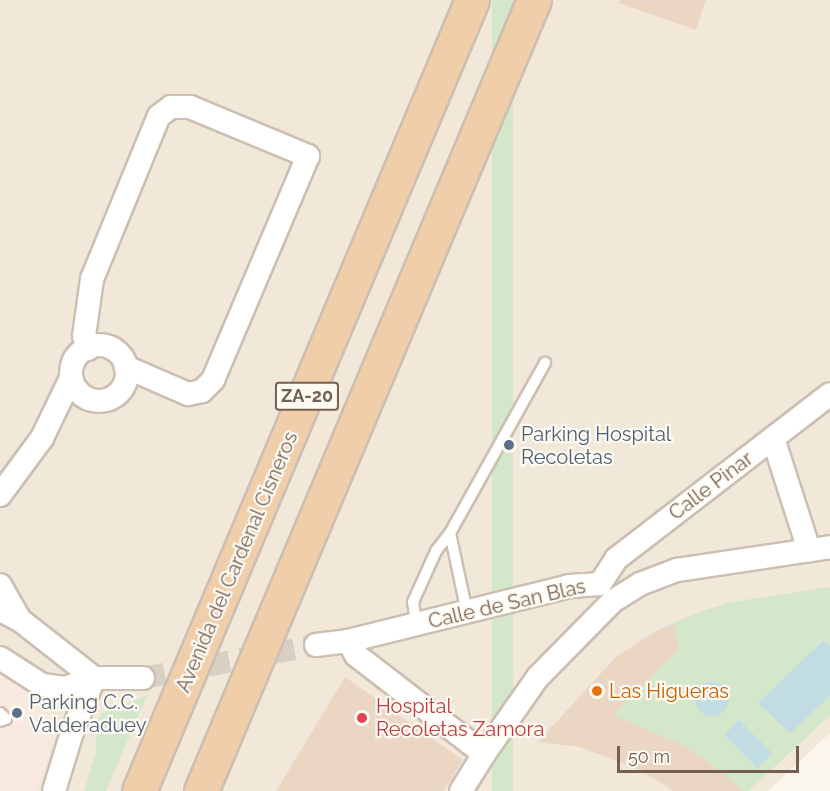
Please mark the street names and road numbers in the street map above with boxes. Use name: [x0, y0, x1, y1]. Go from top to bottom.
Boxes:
road number: ZA-20: [274, 381, 340, 411]
street label: Avenida del Cardenal Cisneros: [171, 427, 303, 697]
street label: Calle Pinar: [664, 447, 758, 525]
street label: Calle de San Blas: [426, 574, 588, 634]

